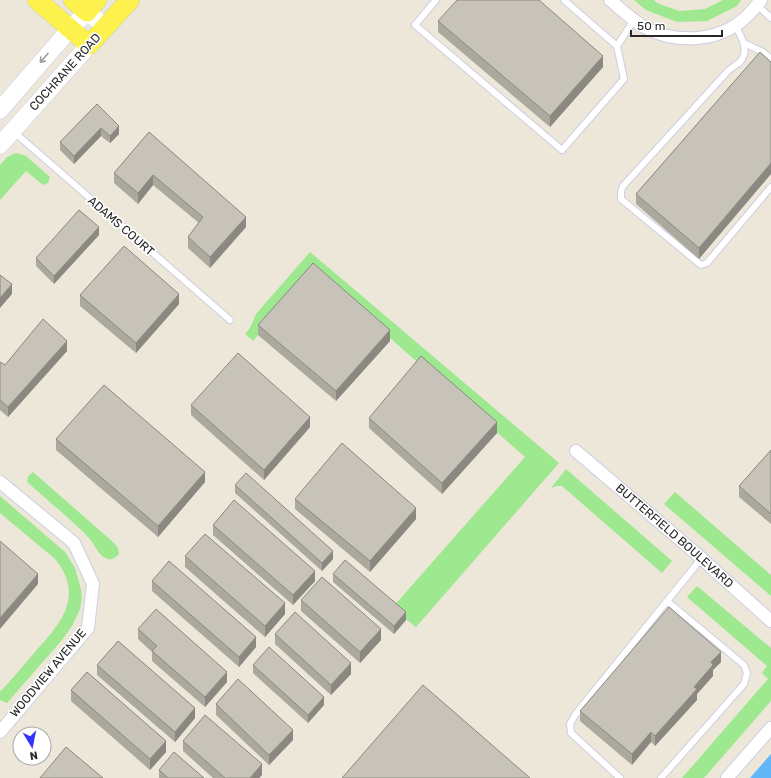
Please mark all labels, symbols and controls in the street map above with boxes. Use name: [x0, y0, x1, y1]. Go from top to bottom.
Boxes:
scale bar: [631, 12, 722, 38]
text: 50 m: [637, 19, 665, 33]
street label: COCHRANE ROAD: [27, 30, 103, 114]
one-way arrow: [40, 53, 49, 64]
street label: ADAMS COURT: [85, 193, 157, 259]
street label: BUTTERFIELD BOULEVARD: [613, 481, 736, 591]
street label: WOODVIEW AVENUE: [7, 626, 89, 720]
north arrow: [12, 726, 52, 766]
text: N: [29, 748, 39, 762]

